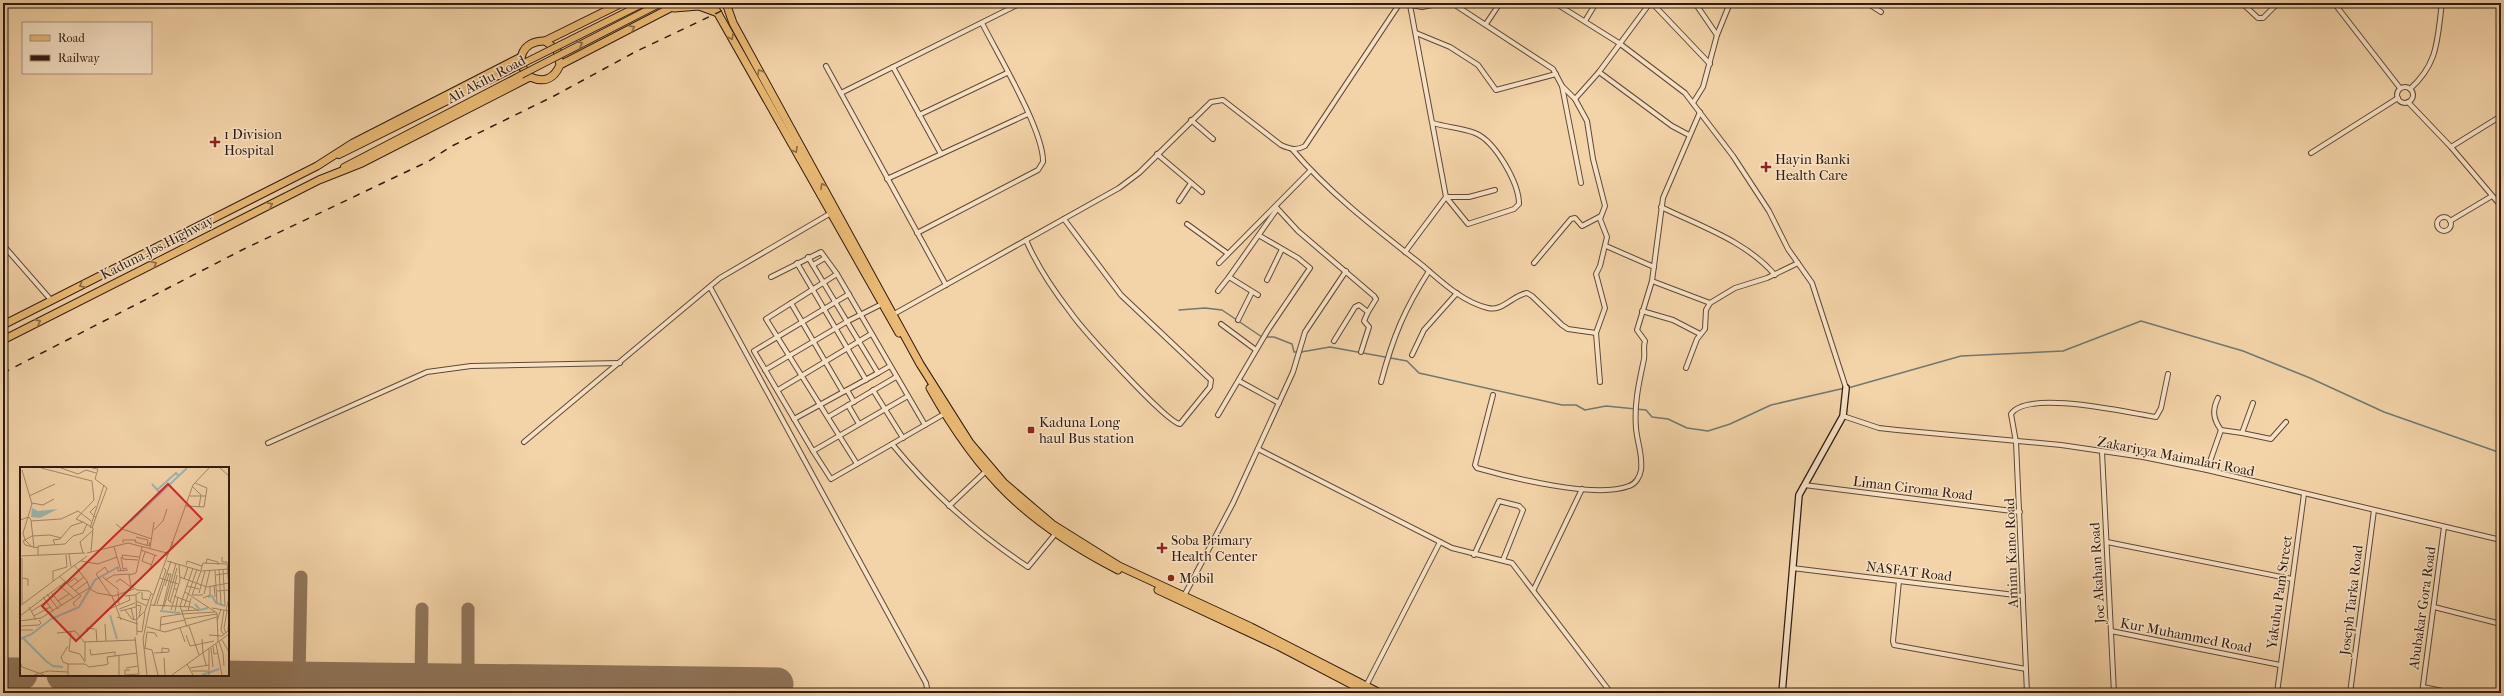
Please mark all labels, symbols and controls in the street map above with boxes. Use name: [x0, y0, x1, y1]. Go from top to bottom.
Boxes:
legend: [22, 22, 152, 74]
one-way arrow: [628, 25, 635, 33]
text: Road: [58, 31, 85, 45]
one-way arrow: [727, 33, 734, 40]
one-way arrow: [576, 41, 584, 49]
text: Railway: [58, 51, 100, 65]
street label: Ali Akilu Road: [443, 51, 529, 108]
one-way arrow: [758, 69, 765, 77]
place label: 1 Division Hospital: [224, 126, 282, 159]
marker: 1 Division Hospital: [209, 136, 221, 148]
one-way arrow: [791, 146, 798, 153]
place label: Hayin Banki Health Care: [1775, 151, 1850, 184]
marker: Hayin Banki Health Care: [1760, 161, 1772, 173]
one-way arrow: [821, 183, 828, 190]
one-way arrow: [266, 202, 273, 210]
street label: Kaduna-Jos Highway: [98, 211, 217, 283]
one-way arrow: [150, 261, 157, 268]
one-way arrow: [78, 280, 86, 288]
one-way arrow: [34, 319, 41, 327]
place label: Kaduna Long haul Bus station: [1039, 414, 1134, 447]
marker: Kaduna Long haul Bus station: [1026, 425, 1036, 435]
street label: Zakariyya Maimalari Road: [2096, 433, 2256, 480]
inset map: [20, 467, 229, 676]
street label: Liman Ciroma Road: [1852, 473, 1974, 504]
street label: Aminu Kano Road: [2001, 497, 2022, 609]
street label: Joe Akahan Road: [2086, 522, 2109, 625]
place label: Soba Primary Health Center: [1171, 532, 1257, 565]
street label: Yakubu Pam Street: [2263, 534, 2296, 651]
marker: Soba Primary Health Center: [1156, 542, 1168, 554]
street label: Joseph Tarka Road: [2336, 544, 2367, 657]
street label: Abubakar Gora Road: [2405, 545, 2440, 672]
street label: NASFAT Road: [1865, 558, 1953, 585]
place label: Mobil: [1179, 570, 1214, 587]
marker: Mobil: [1166, 573, 1176, 583]
street label: Kur Muhammed Road: [2119, 614, 2253, 657]

